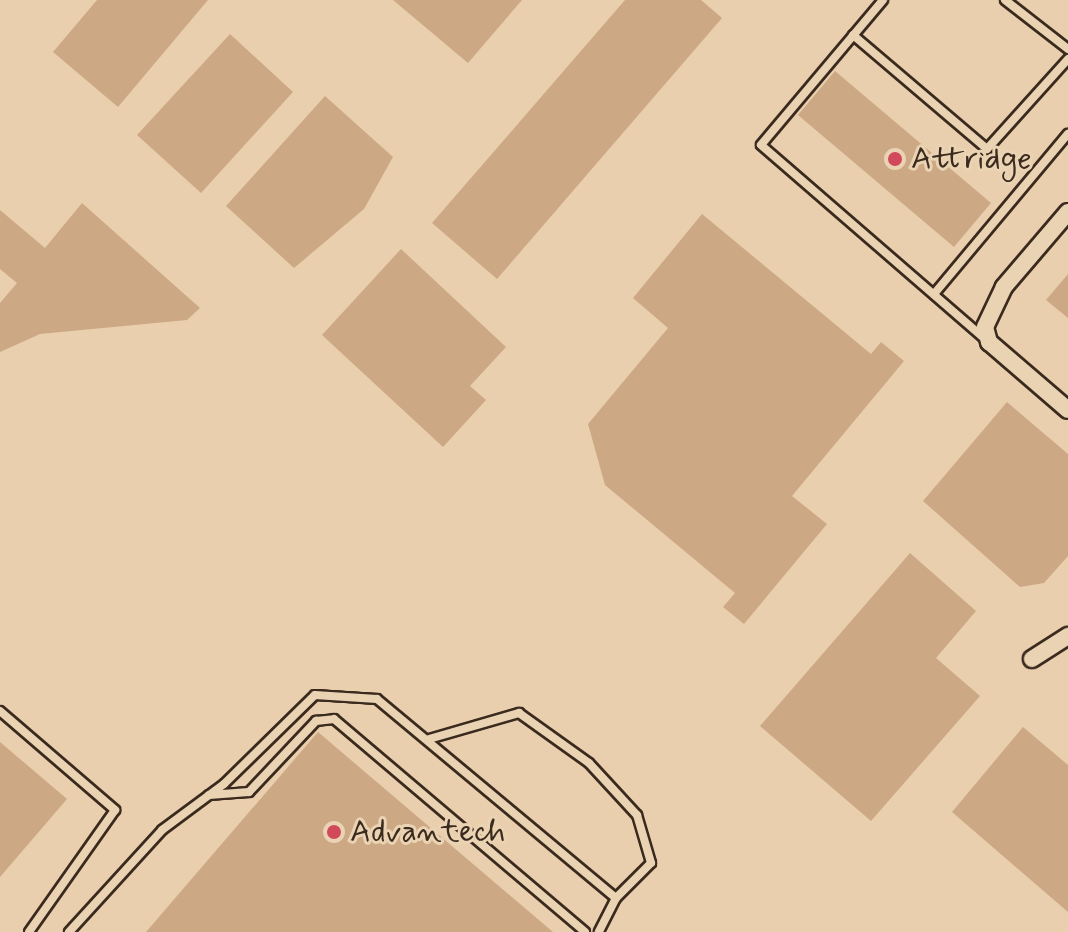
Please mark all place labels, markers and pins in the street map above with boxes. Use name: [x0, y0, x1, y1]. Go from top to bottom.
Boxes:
place label: Attridge: [911, 140, 1032, 178]
marker: Attridge: [886, 150, 904, 168]
place label: Advantech: [350, 813, 505, 851]
marker: Advantech: [325, 823, 343, 841]

